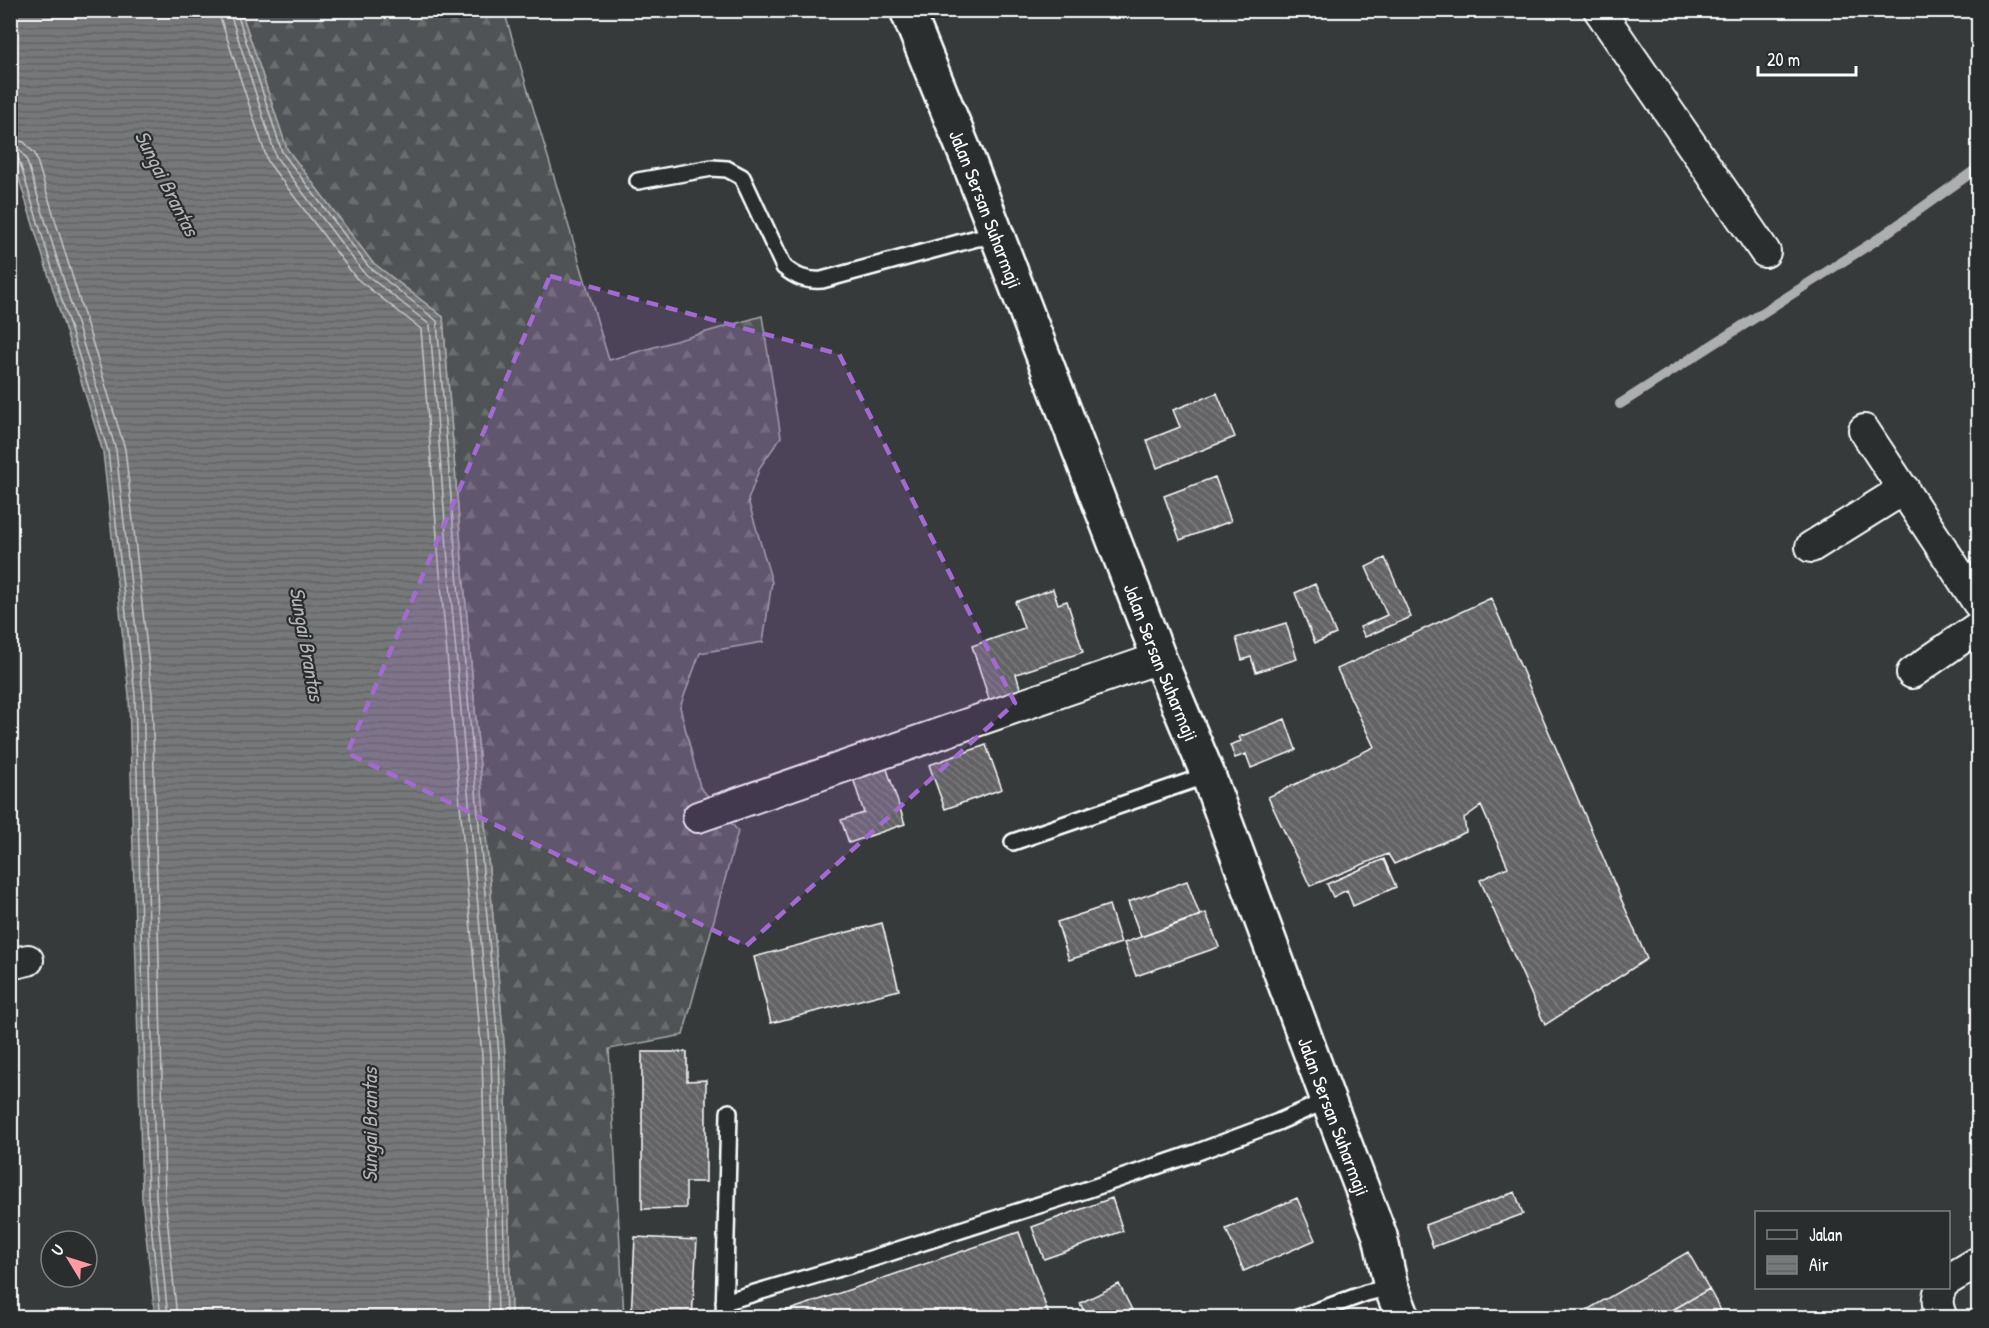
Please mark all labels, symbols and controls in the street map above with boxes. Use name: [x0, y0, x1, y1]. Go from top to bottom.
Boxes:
scale bar: [1758, 39, 1856, 77]
text: 20 m: [1767, 47, 1800, 72]
water label: Sungai Brantas: [128, 125, 207, 242]
street label: Jalan Sersan Suharmaji: [943, 125, 1029, 292]
street label: Jalan Sersan Suharmaji: [1118, 579, 1206, 745]
water label: Sungai Brantas: [283, 585, 332, 705]
street label: Jalan Sersan Suharmaji: [1292, 1033, 1377, 1200]
water label: Sungai Brantas: [355, 1066, 384, 1182]
legend: [1755, 1211, 1950, 1289]
text: Jalan: [1809, 1222, 1843, 1247]
north arrow: [39, 1229, 99, 1289]
text: U: [46, 1239, 69, 1260]
text: Air: [1809, 1252, 1829, 1277]

